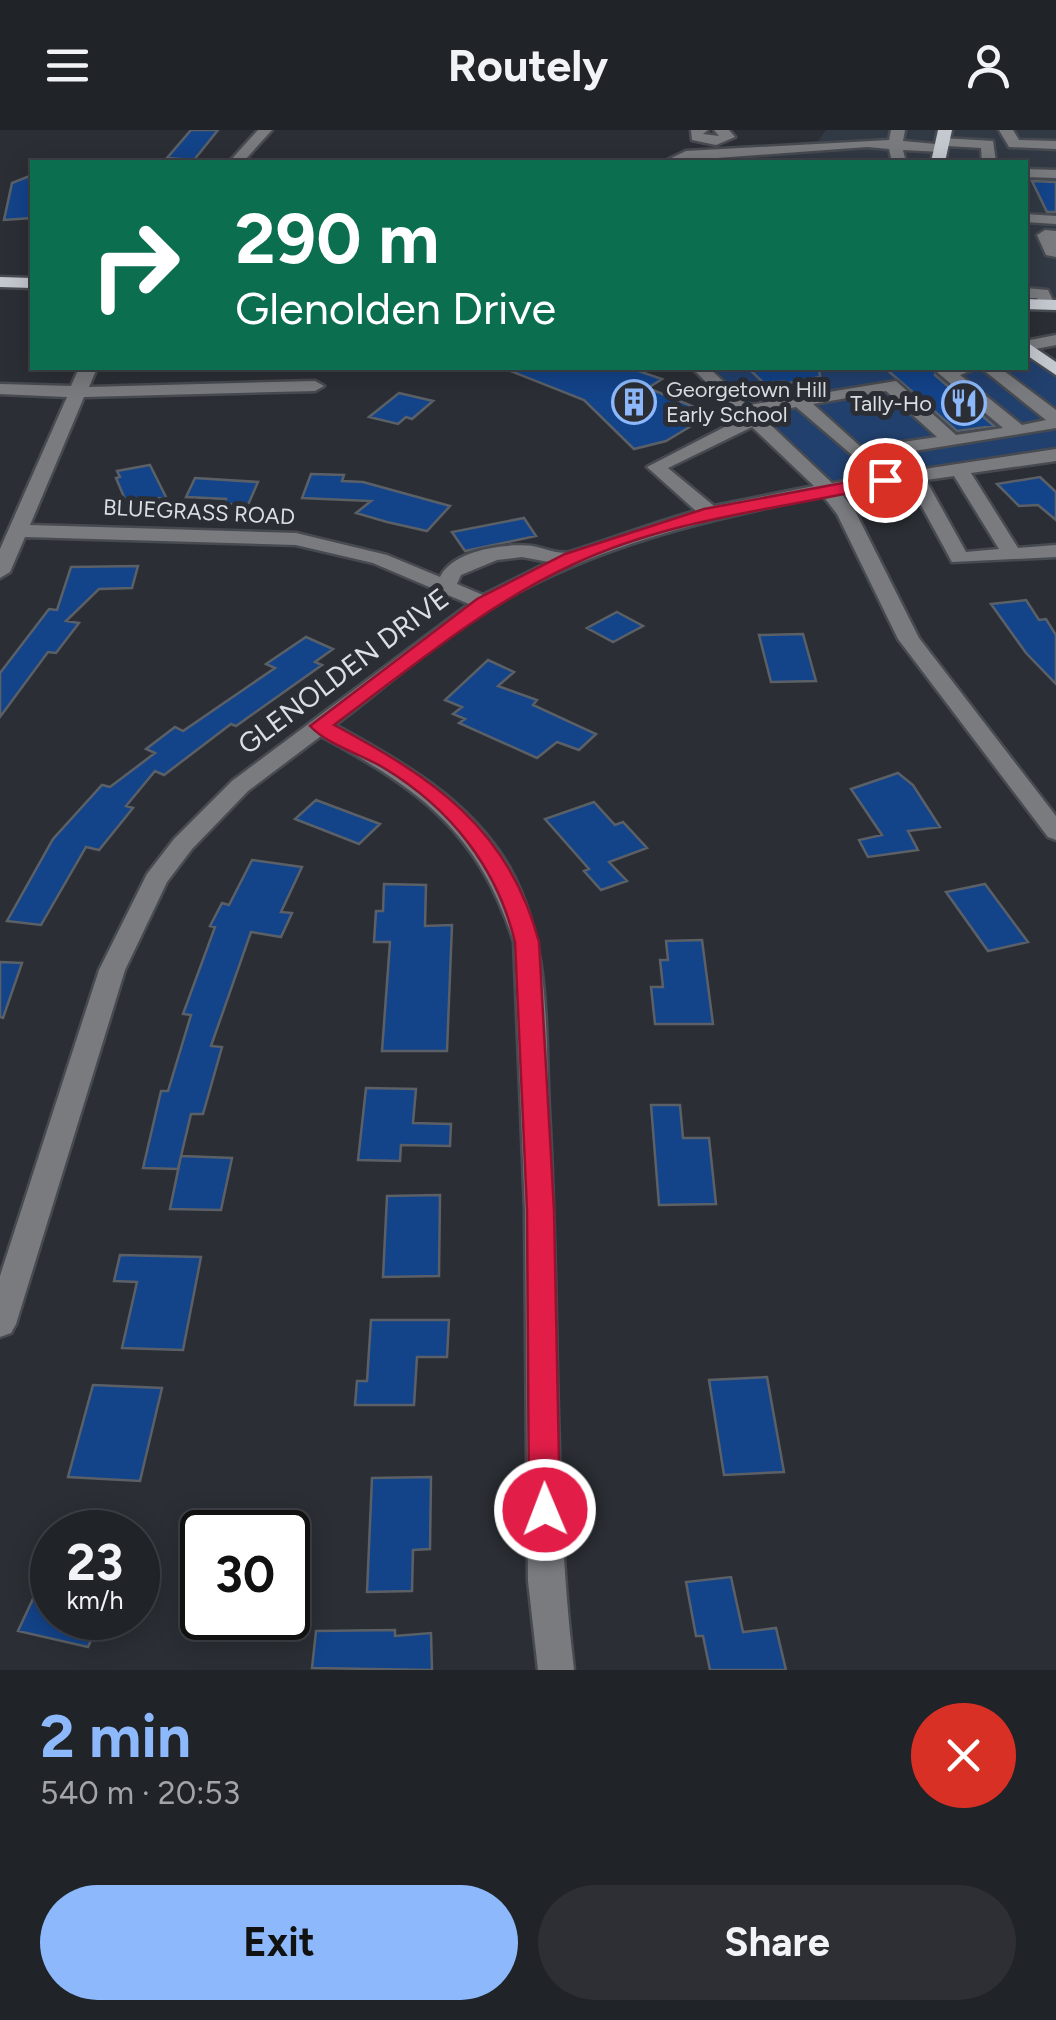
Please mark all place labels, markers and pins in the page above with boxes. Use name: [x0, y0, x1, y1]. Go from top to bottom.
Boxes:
place label: Georgetown Hill Early School: [666, 376, 827, 428]
building icon: Georgetown Hill Early School: [611, 379, 657, 425]
restaurant icon: Tally-Ho: [941, 380, 987, 426]
place label: Tally-Ho: [850, 390, 932, 417]
pin: [843, 438, 928, 523]

